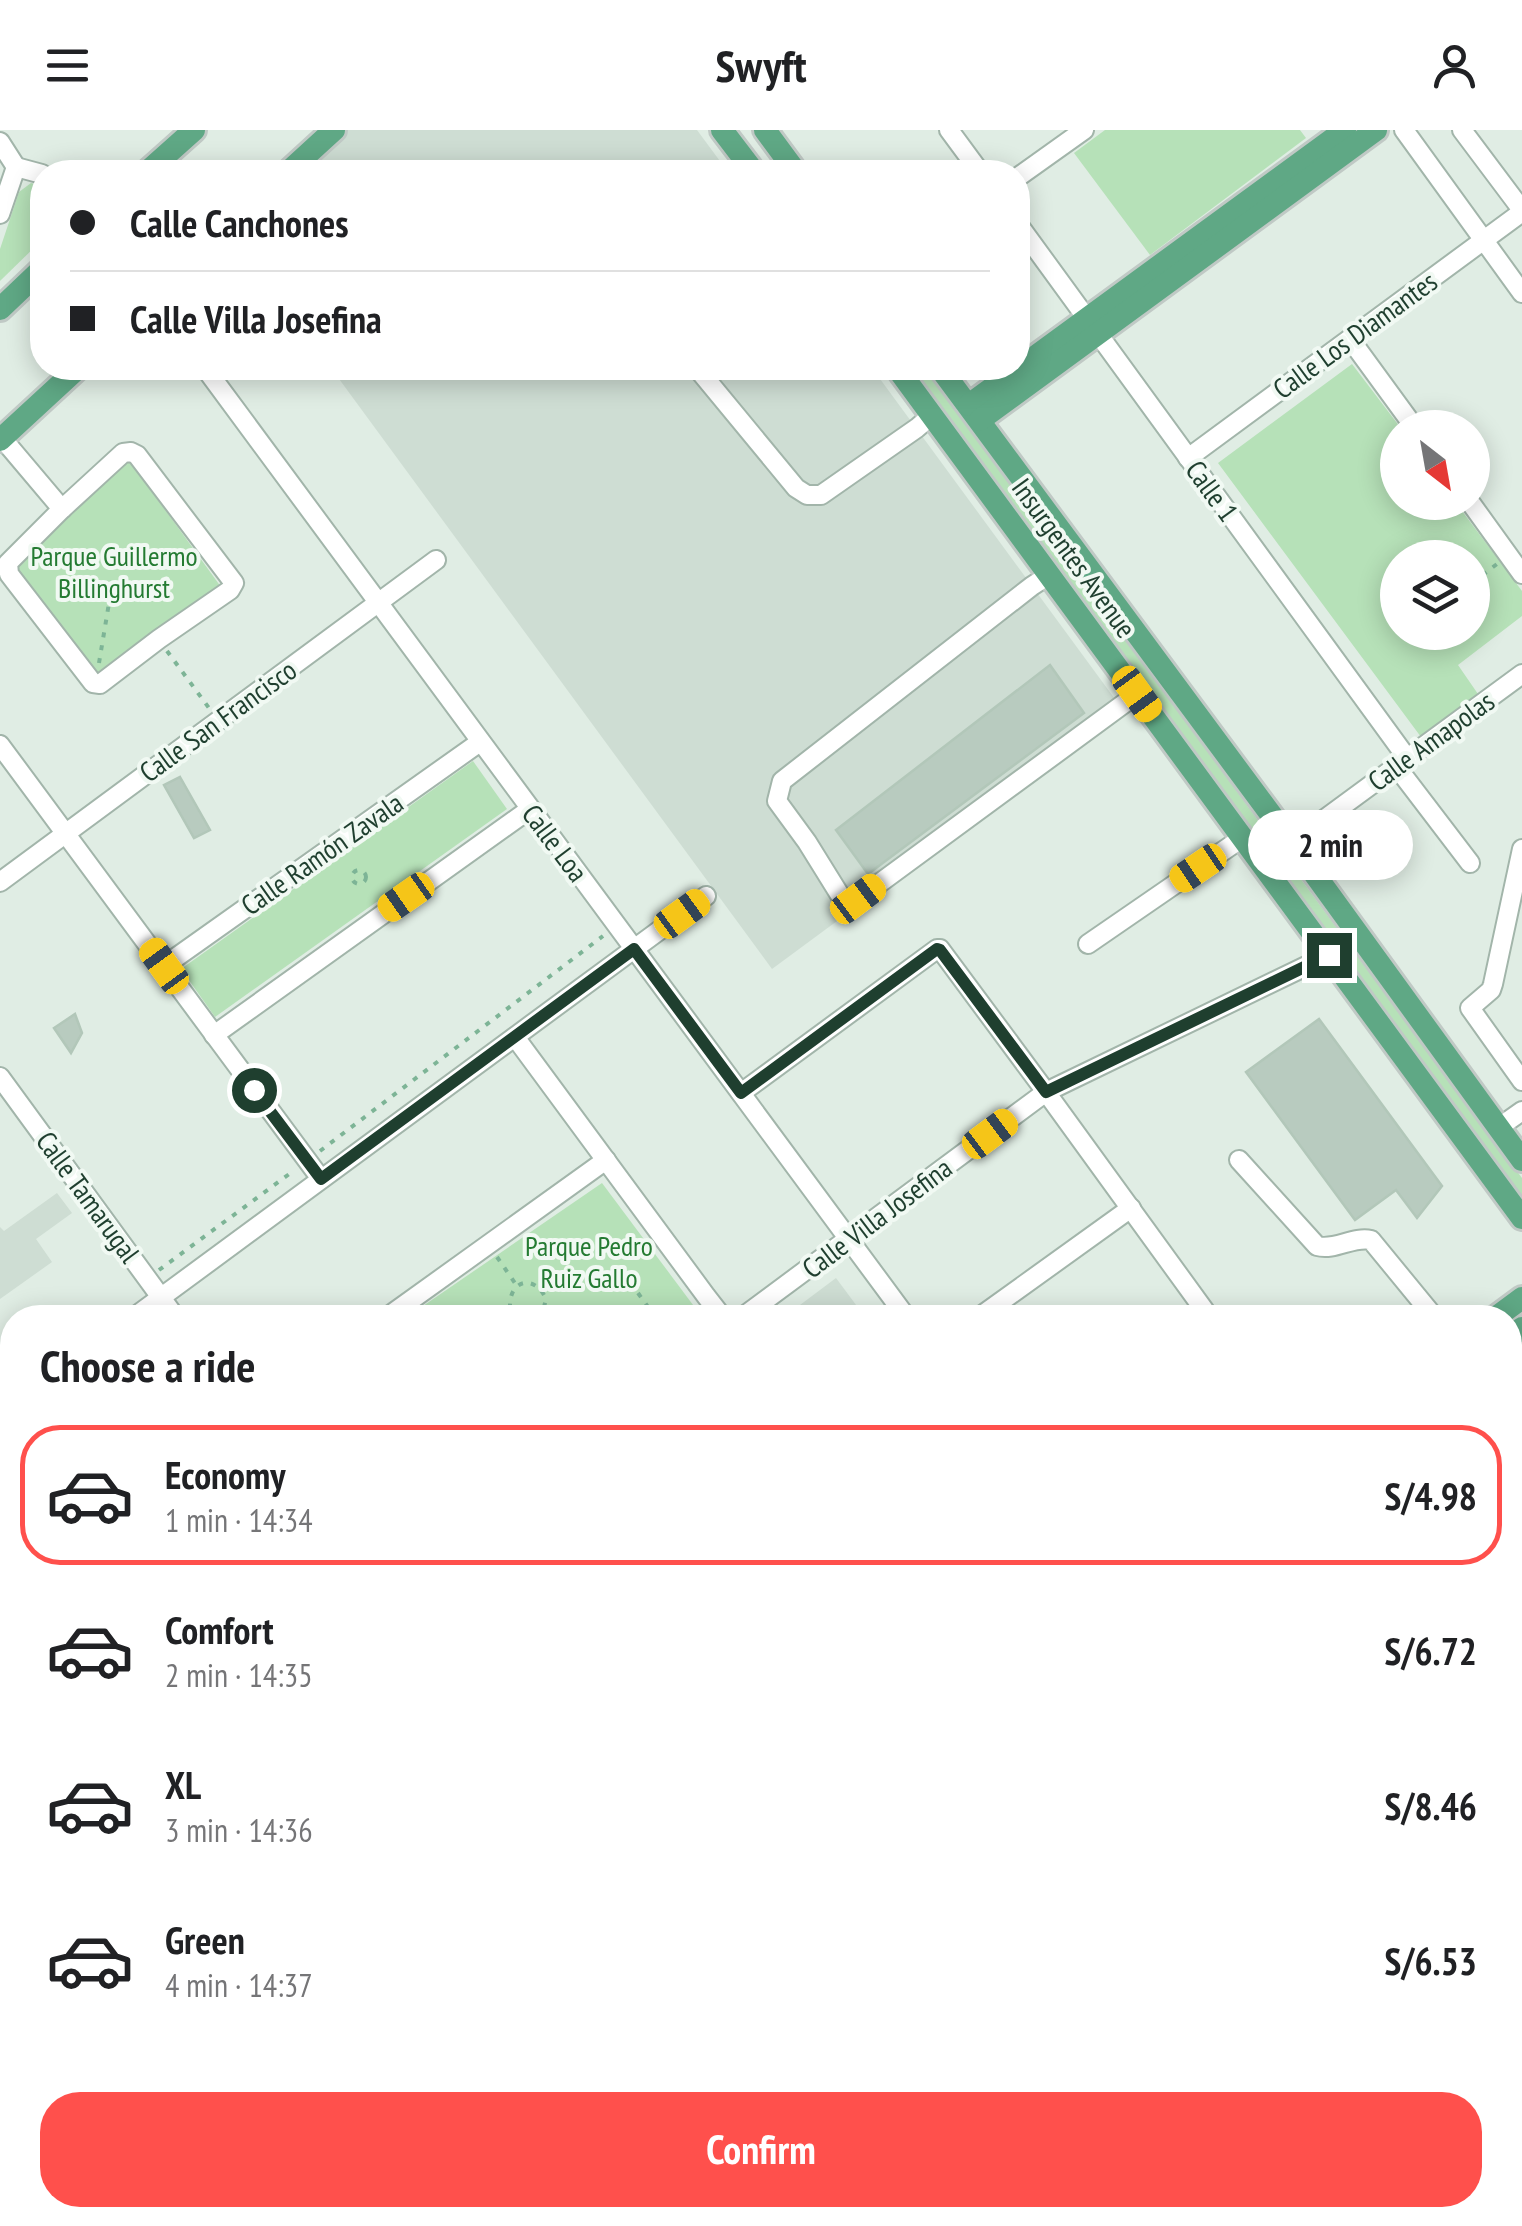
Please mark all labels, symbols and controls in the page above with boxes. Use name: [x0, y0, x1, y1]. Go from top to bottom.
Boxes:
text: Swyft: [716, 36, 807, 94]
icon: menu: [40, 38, 95, 93]
icon: person: [1427, 38, 1482, 93]
text: Calle Canchones: [130, 198, 349, 247]
street label: Calle Los Diamantes: [1265, 263, 1444, 407]
text: Calle Villa Josefina: [130, 294, 382, 343]
north arrow: [1380, 410, 1490, 520]
map controls: [1380, 410, 1490, 650]
street label: Calle 1: [1178, 453, 1247, 529]
street label: Insurgentes Avenue: [1004, 471, 1145, 645]
park label: Parque Guillermo Billinghurst: [30, 537, 198, 606]
button: layers: [1380, 540, 1490, 650]
street label: Calle San Francisco: [132, 651, 304, 790]
car: [1107, 661, 1167, 727]
street label: Calle Amapolas: [1360, 682, 1501, 799]
street label: Calle Ramón Zavala: [233, 784, 410, 923]
street label: Calle Loa: [514, 796, 597, 889]
callout: 2 min: [1246, 810, 1412, 880]
text: 2 min: [1298, 824, 1363, 866]
car: [1165, 839, 1231, 897]
car: [373, 868, 439, 926]
car: [825, 869, 891, 929]
car: [649, 884, 715, 944]
car: [134, 933, 194, 999]
route end: [1307, 933, 1352, 978]
route start: [232, 1068, 277, 1113]
car: [957, 1104, 1023, 1164]
street label: Calle Tamarugal: [28, 1124, 149, 1270]
street label: Calle Villa Josefina: [794, 1149, 959, 1286]
park label: Parque Pedro Ruiz Gallo: [525, 1227, 653, 1296]
text: Choose a ride: [40, 1336, 255, 1394]
icon: car: [45, 1450, 135, 1540]
text: Economy: [165, 1450, 285, 1499]
text: S/4.98: [1385, 1471, 1477, 1520]
text: 1 min · 14:34: [165, 1499, 313, 1541]
icon: car: [45, 1605, 135, 1695]
text: Comfort: [165, 1605, 274, 1654]
text: S/6.72: [1385, 1626, 1477, 1675]
text: 2 min · 14:35: [165, 1654, 313, 1696]
icon: car: [45, 1760, 135, 1850]
text: XL: [165, 1760, 201, 1809]
text: S/8.46: [1385, 1781, 1477, 1830]
text: 3 min · 14:36: [165, 1809, 313, 1851]
icon: car: [45, 1915, 135, 2005]
text: Green: [165, 1915, 245, 1964]
text: S/6.53: [1385, 1936, 1477, 1985]
text: 4 min · 14:37: [165, 1964, 313, 2006]
button: Confirm: [40, 2092, 1482, 2207]

